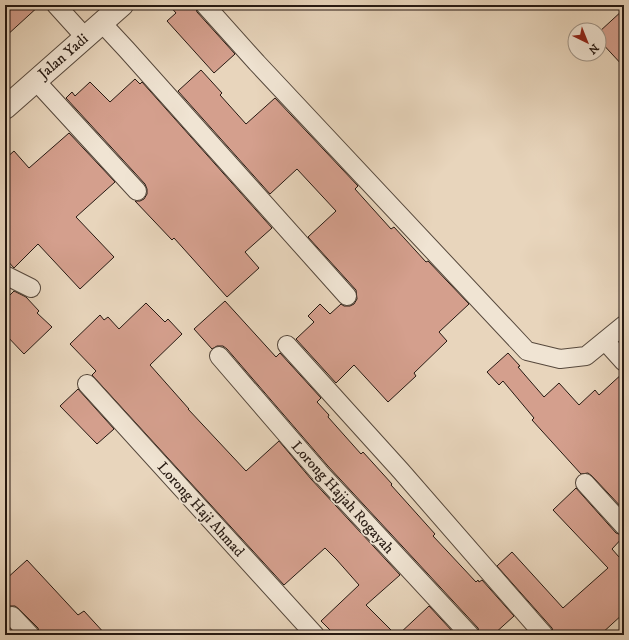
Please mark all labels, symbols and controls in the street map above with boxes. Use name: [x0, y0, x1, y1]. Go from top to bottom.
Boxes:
north arrow: [567, 22, 607, 62]
street label: Jalan Yadi: [33, 29, 92, 85]
text: N: [585, 40, 601, 57]
street label: Lorong Hajjah Rogayah: [287, 437, 398, 558]
street label: Lorong Haji Ahmad: [153, 458, 249, 561]

